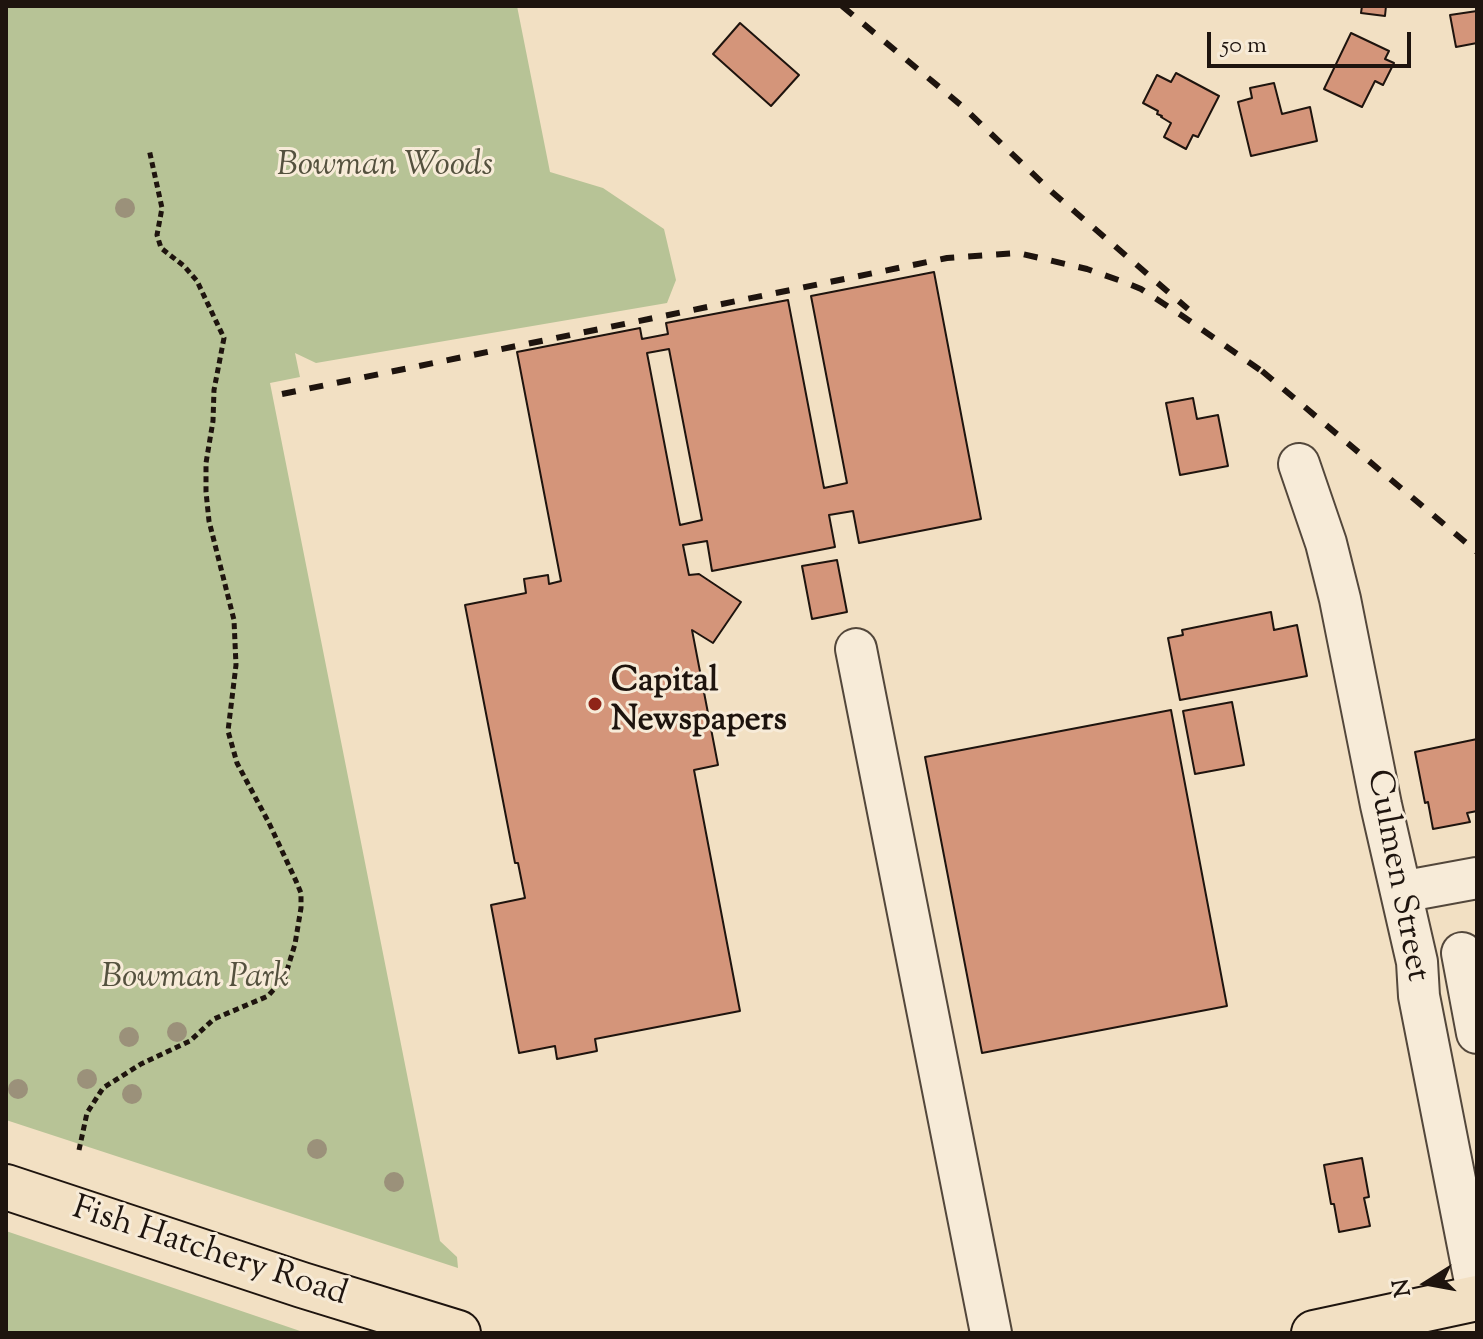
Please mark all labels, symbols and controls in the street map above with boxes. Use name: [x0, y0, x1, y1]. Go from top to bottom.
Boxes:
scale bar: [1211, 16, 1415, 66]
text: 50 m: [1221, 29, 1267, 63]
park label: Bowman Woods: [277, 148, 493, 188]
place label: Capital Newspapers: [611, 664, 787, 744]
marker: Capital Newspapers: [586, 695, 604, 713]
street label: Culmen Street: [1354, 767, 1436, 985]
park label: Bowman Park: [101, 960, 289, 1000]
street label: Fish Hatchery Road: [66, 1190, 352, 1318]
north arrow: [1387, 1243, 1467, 1323]
text: N: [1386, 1276, 1421, 1299]

